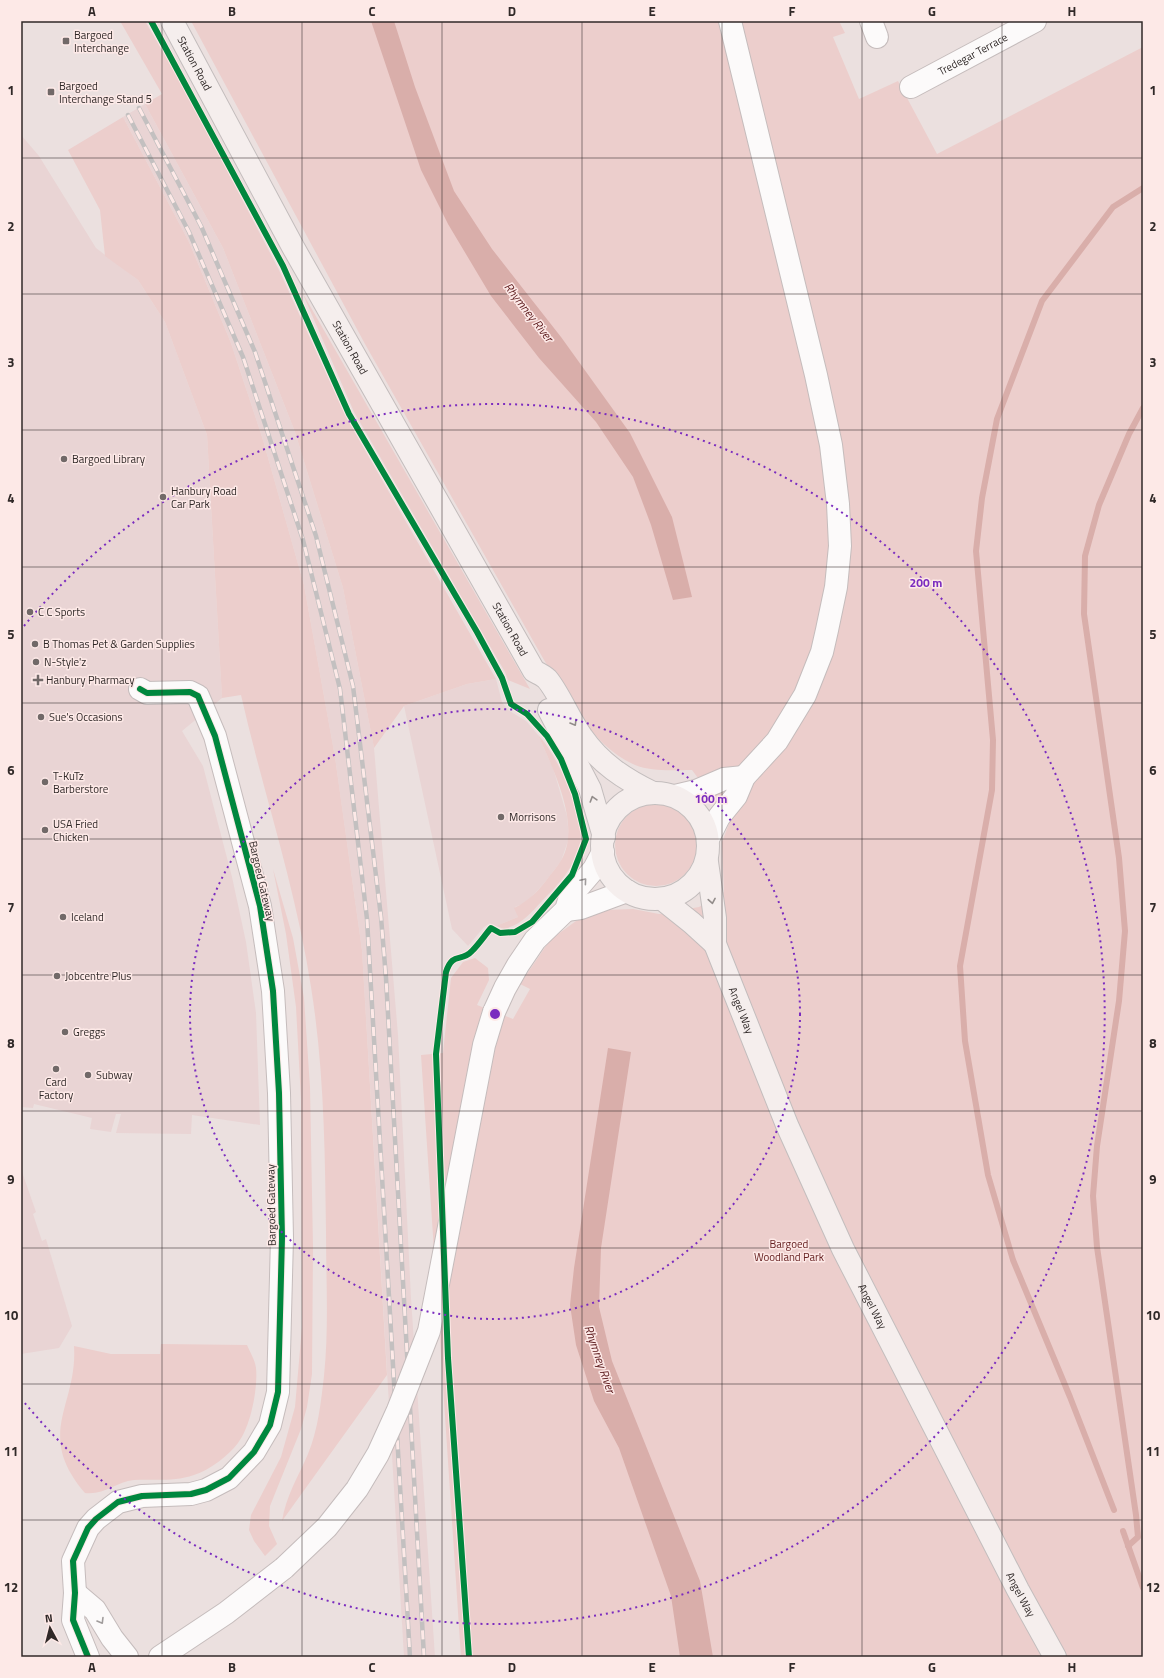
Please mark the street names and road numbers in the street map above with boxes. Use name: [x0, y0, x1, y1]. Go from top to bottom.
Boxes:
street label: Tredegar Terrace: [935, 29, 1011, 79]
street label: Station Road: [174, 33, 216, 93]
street label: Station Road: [328, 318, 372, 378]
street label: Station Road: [489, 599, 532, 659]
street label: Bargoed Gateway: [245, 839, 279, 923]
street label: Angel Way: [725, 985, 758, 1037]
street label: Bargoed Gateway: [262, 1163, 280, 1246]
street label: Angel Way: [854, 1281, 891, 1333]
street label: Angel Way: [1002, 1569, 1040, 1621]

